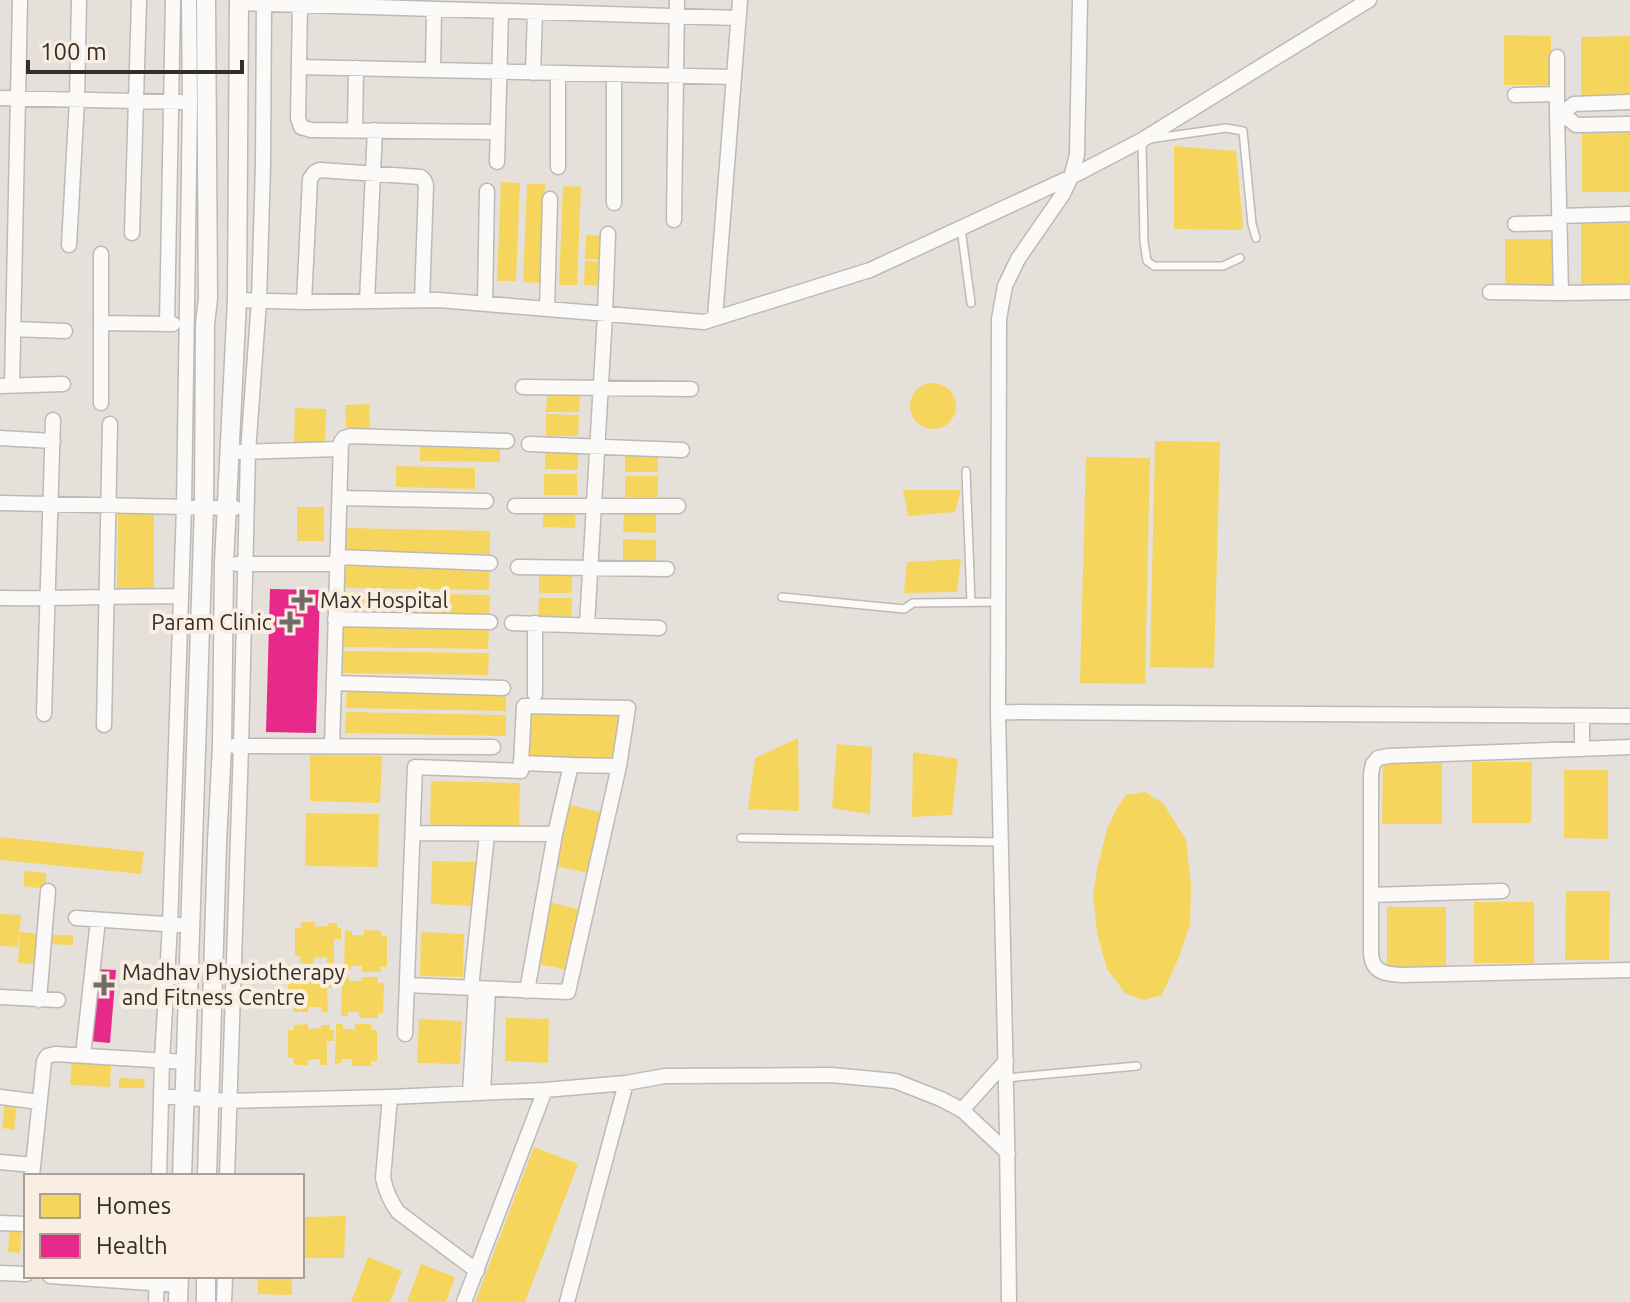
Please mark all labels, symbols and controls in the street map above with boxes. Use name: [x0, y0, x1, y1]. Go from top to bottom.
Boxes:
scale bar: [28, 24, 242, 74]
text: 100 m: [40, 38, 107, 65]
place label: Max Hospital: [320, 587, 448, 612]
marker: Max Hospital: [291, 589, 313, 611]
place label: Param Clinic: [151, 609, 272, 634]
marker: Param Clinic: [279, 611, 301, 633]
place label: Madhav Physiotherapy and Fitness Centre: [122, 959, 346, 1009]
marker: Madhav Physiotherapy and Fitness Centre: [93, 974, 115, 996]
legend: [24, 1174, 304, 1278]
text: Homes: [96, 1192, 171, 1219]
text: Health: [96, 1232, 168, 1259]

